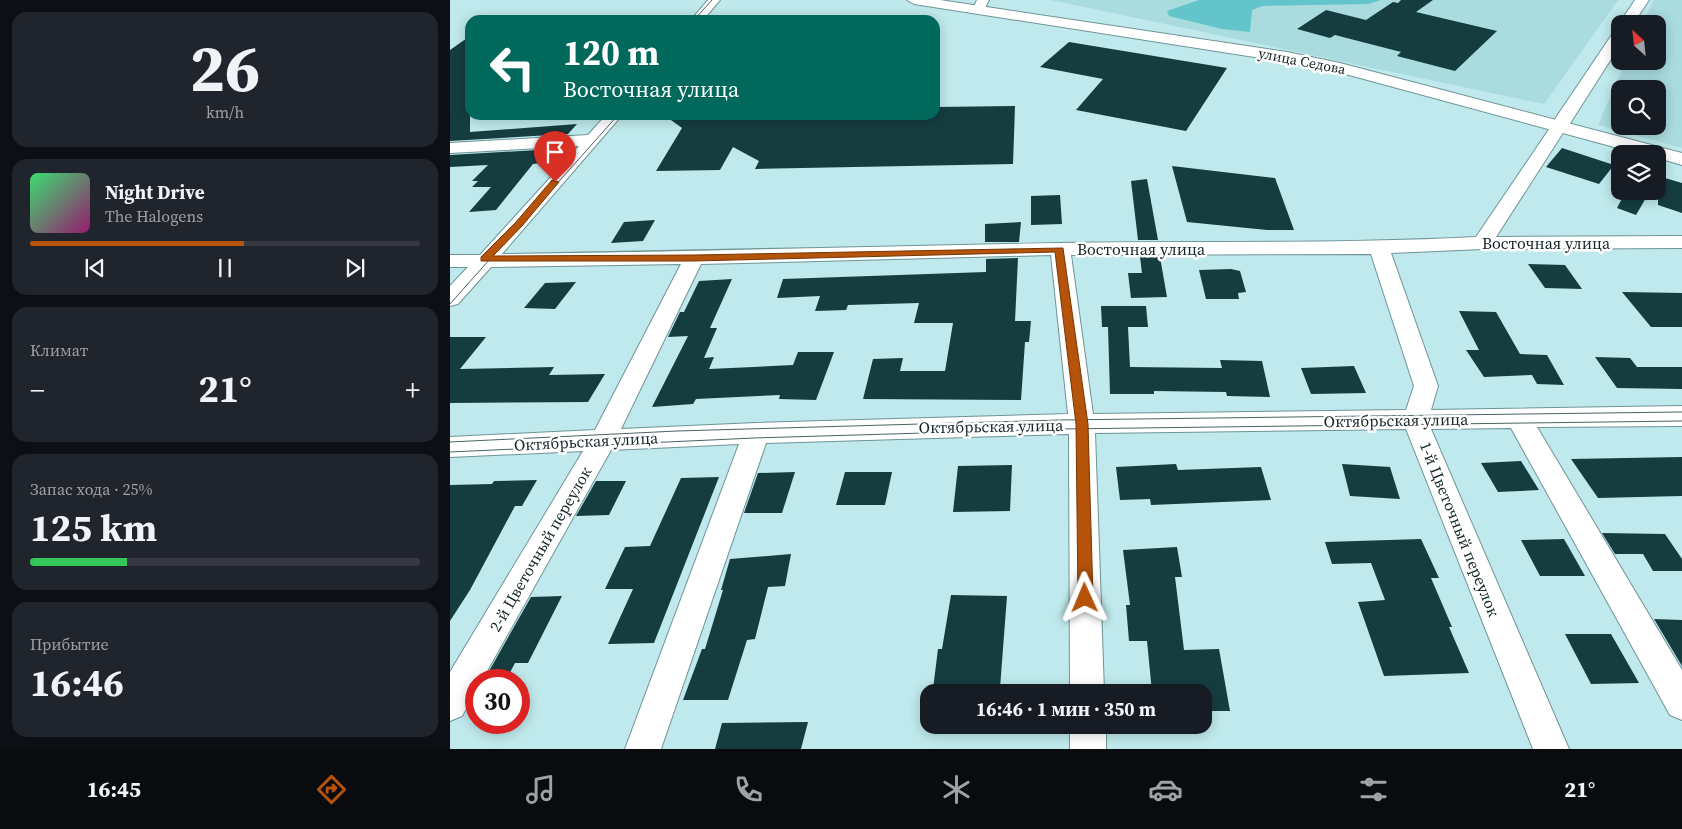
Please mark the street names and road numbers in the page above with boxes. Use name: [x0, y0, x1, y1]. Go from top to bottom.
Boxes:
street label: улица Седова: [1257, 43, 1348, 79]
street label: Восточная улица: [1482, 232, 1611, 254]
street label: Восточная улица: [1077, 238, 1206, 260]
street label: Октябрьская улица: [1324, 408, 1469, 432]
street label: Октябрьская улица: [919, 414, 1064, 438]
street label: Октябрьская улица: [513, 426, 660, 456]
street label: 1-й Цветочный переулок: [1415, 438, 1505, 620]
street label: 2-й Цветочный переулок: [484, 462, 596, 636]

